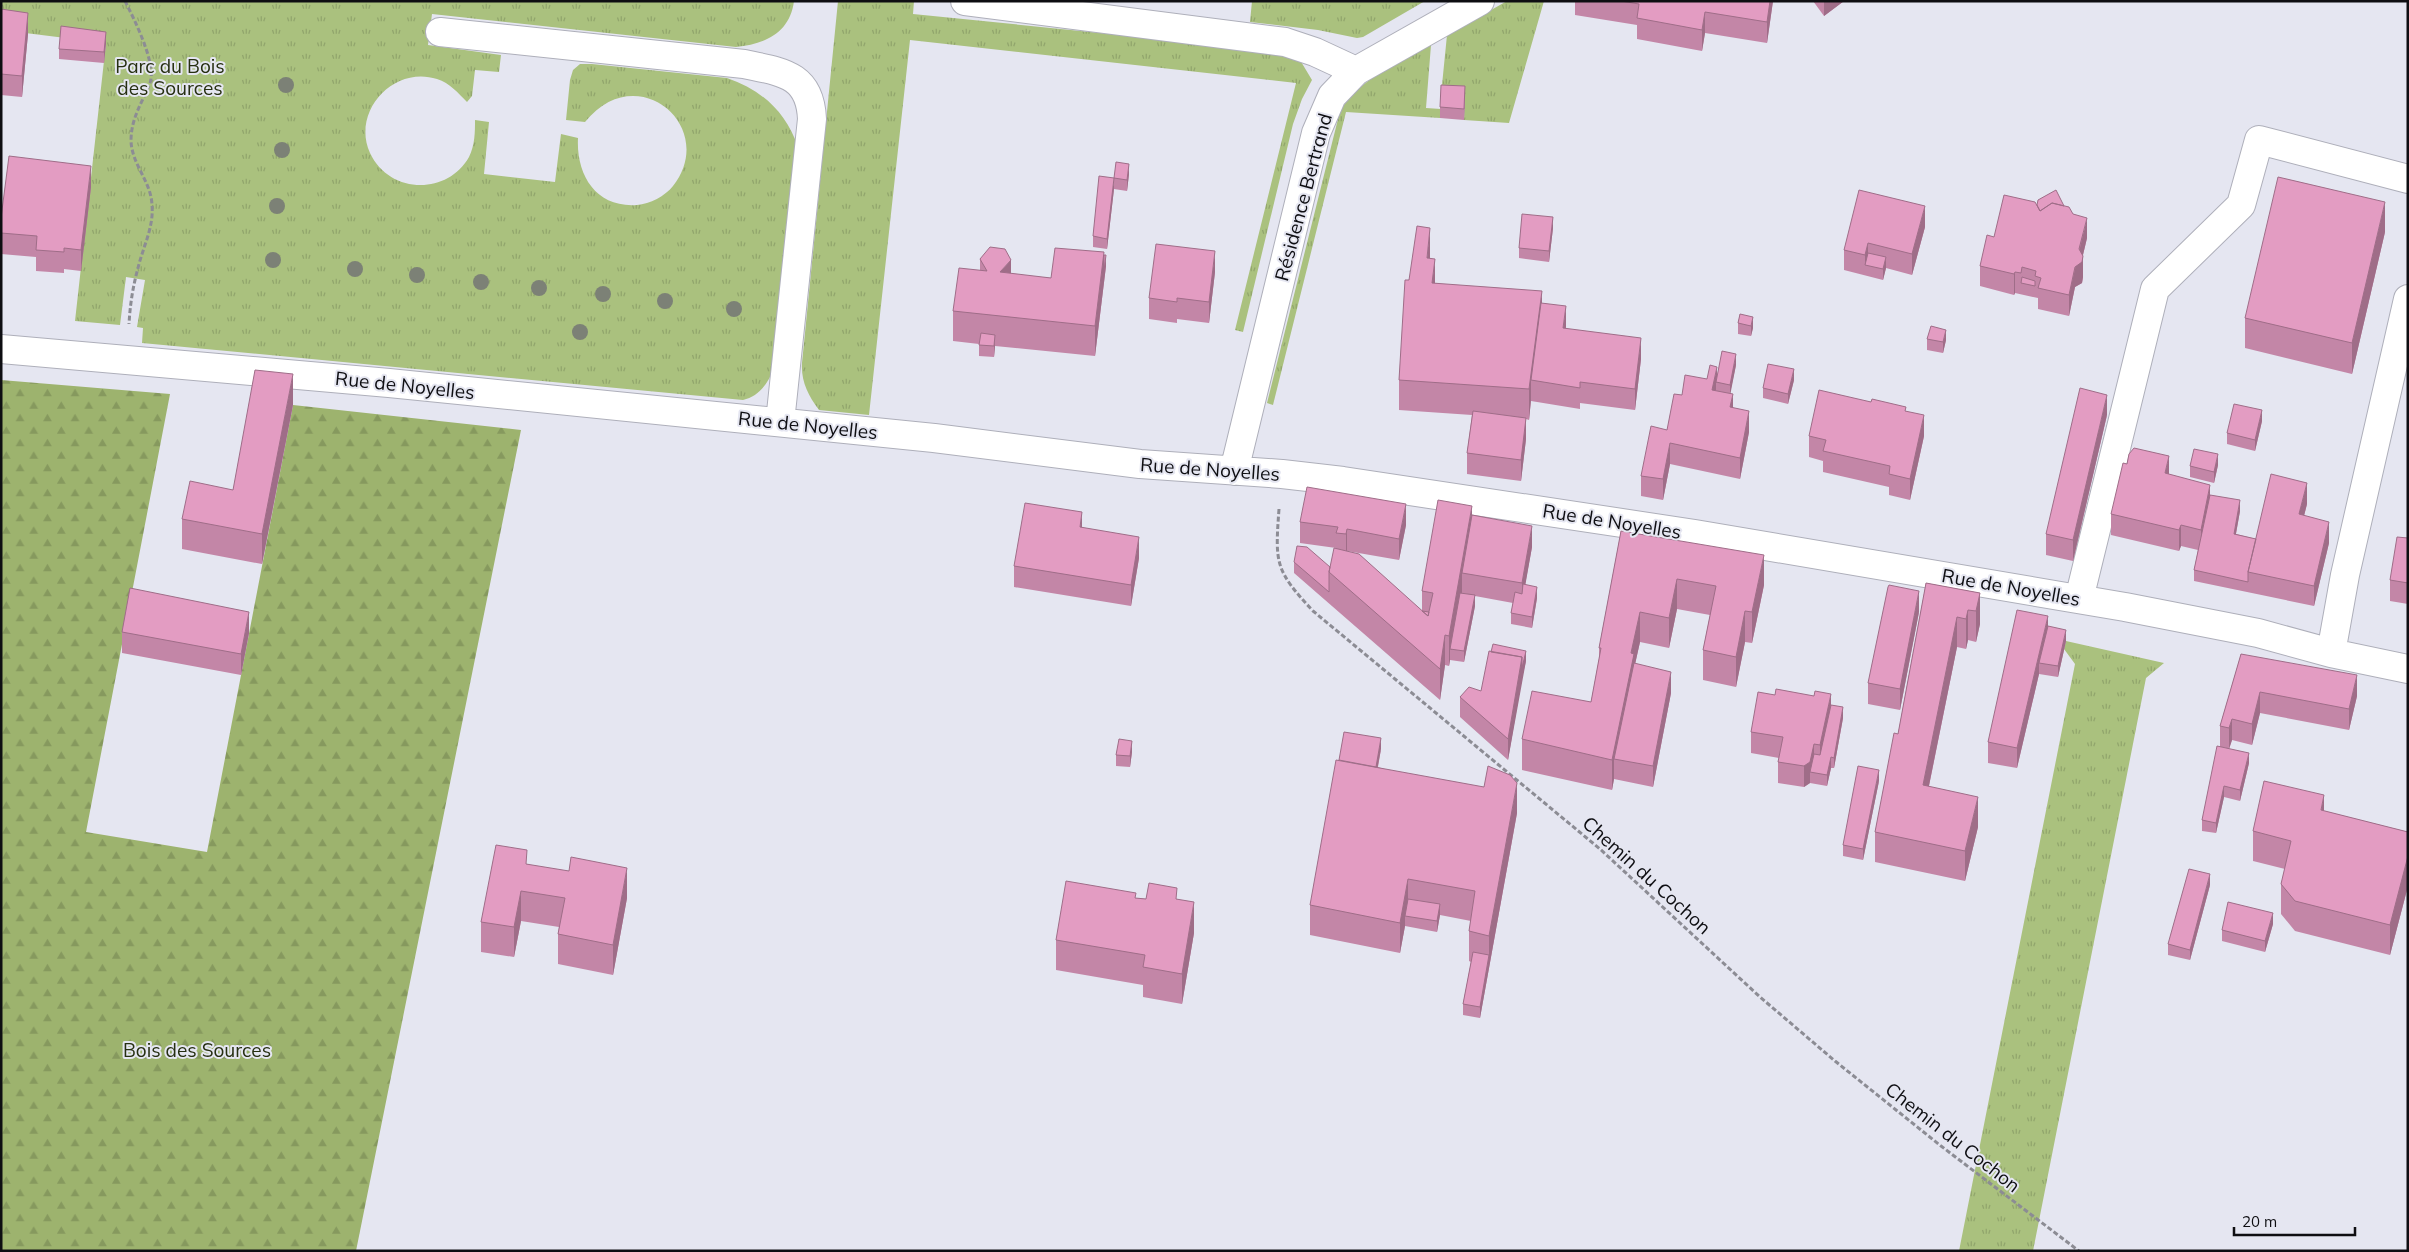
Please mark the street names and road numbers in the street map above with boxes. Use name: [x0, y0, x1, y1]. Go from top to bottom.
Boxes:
street label: Résidence Bertrand: [1269, 111, 1337, 283]
street label: Rue de Noyelles: [334, 366, 476, 404]
street label: Rue de Noyelles: [737, 406, 879, 444]
street label: Rue de Noyelles: [1139, 452, 1281, 486]
street label: Rue de Noyelles: [1541, 498, 1683, 544]
street label: Rue de Noyelles: [1940, 563, 2082, 611]
street label: Chemin du Cochon: [1578, 811, 1716, 939]
street label: Chemin du Cochon: [1881, 1077, 2025, 1197]

